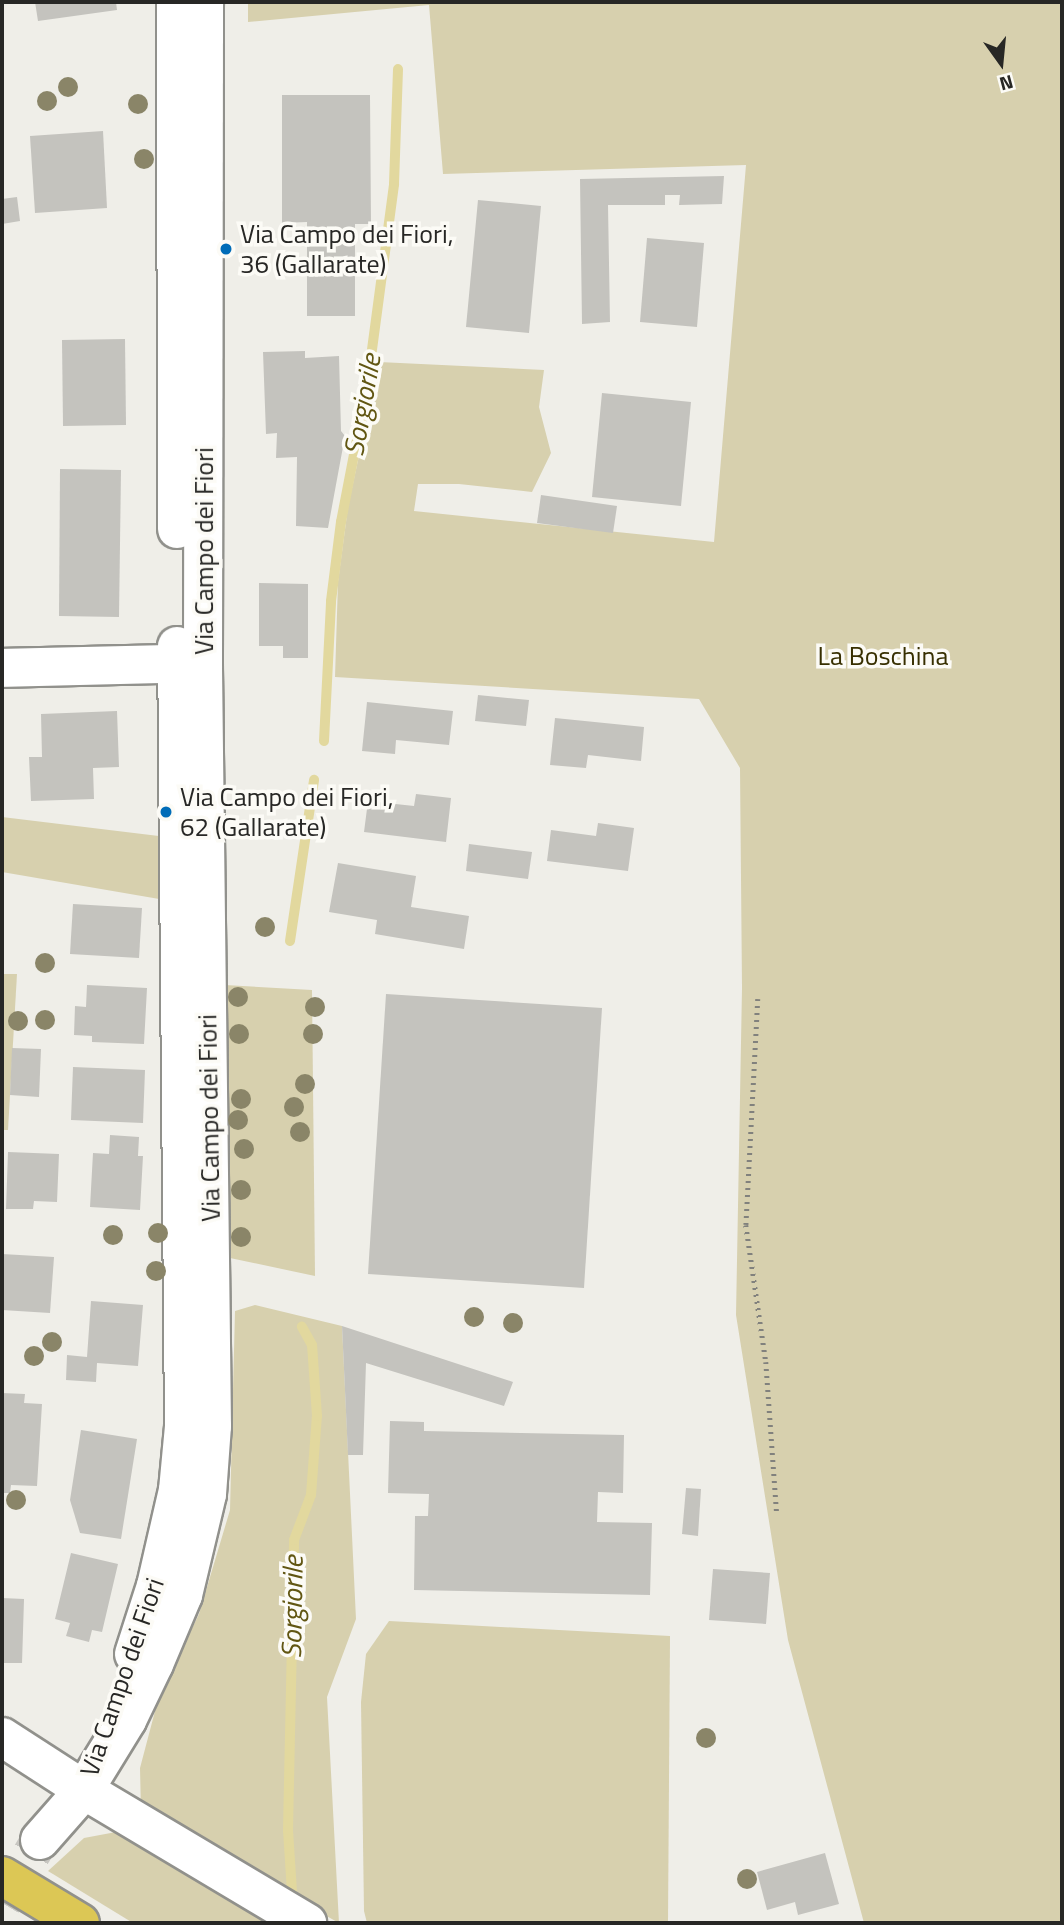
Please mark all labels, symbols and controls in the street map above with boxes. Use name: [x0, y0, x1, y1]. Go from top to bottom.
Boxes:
north arrow: [966, 28, 1036, 98]
text: N: [996, 68, 1017, 99]
place label: Via Campo dei Fiori, 36 (Gallarate): [240, 218, 454, 280]
marker: Via Campo dei Fiori, 36 (Gallarate): [218, 241, 234, 257]
water label: Sorgiorile: [337, 351, 387, 459]
street label: Via Campo dei Fiori: [188, 447, 220, 655]
park label: La Boschina: [817, 640, 949, 672]
place label: Via Campo dei Fiori, 62 (Gallarate): [180, 781, 394, 842]
marker: Via Campo dei Fiori, 62 (Gallarate): [158, 804, 174, 820]
street label: Via Campo dei Fiori: [192, 1014, 226, 1222]
water label: Sorgiorile: [274, 1555, 310, 1659]
street label: Via Campo dei Fiori: [73, 1574, 171, 1780]

